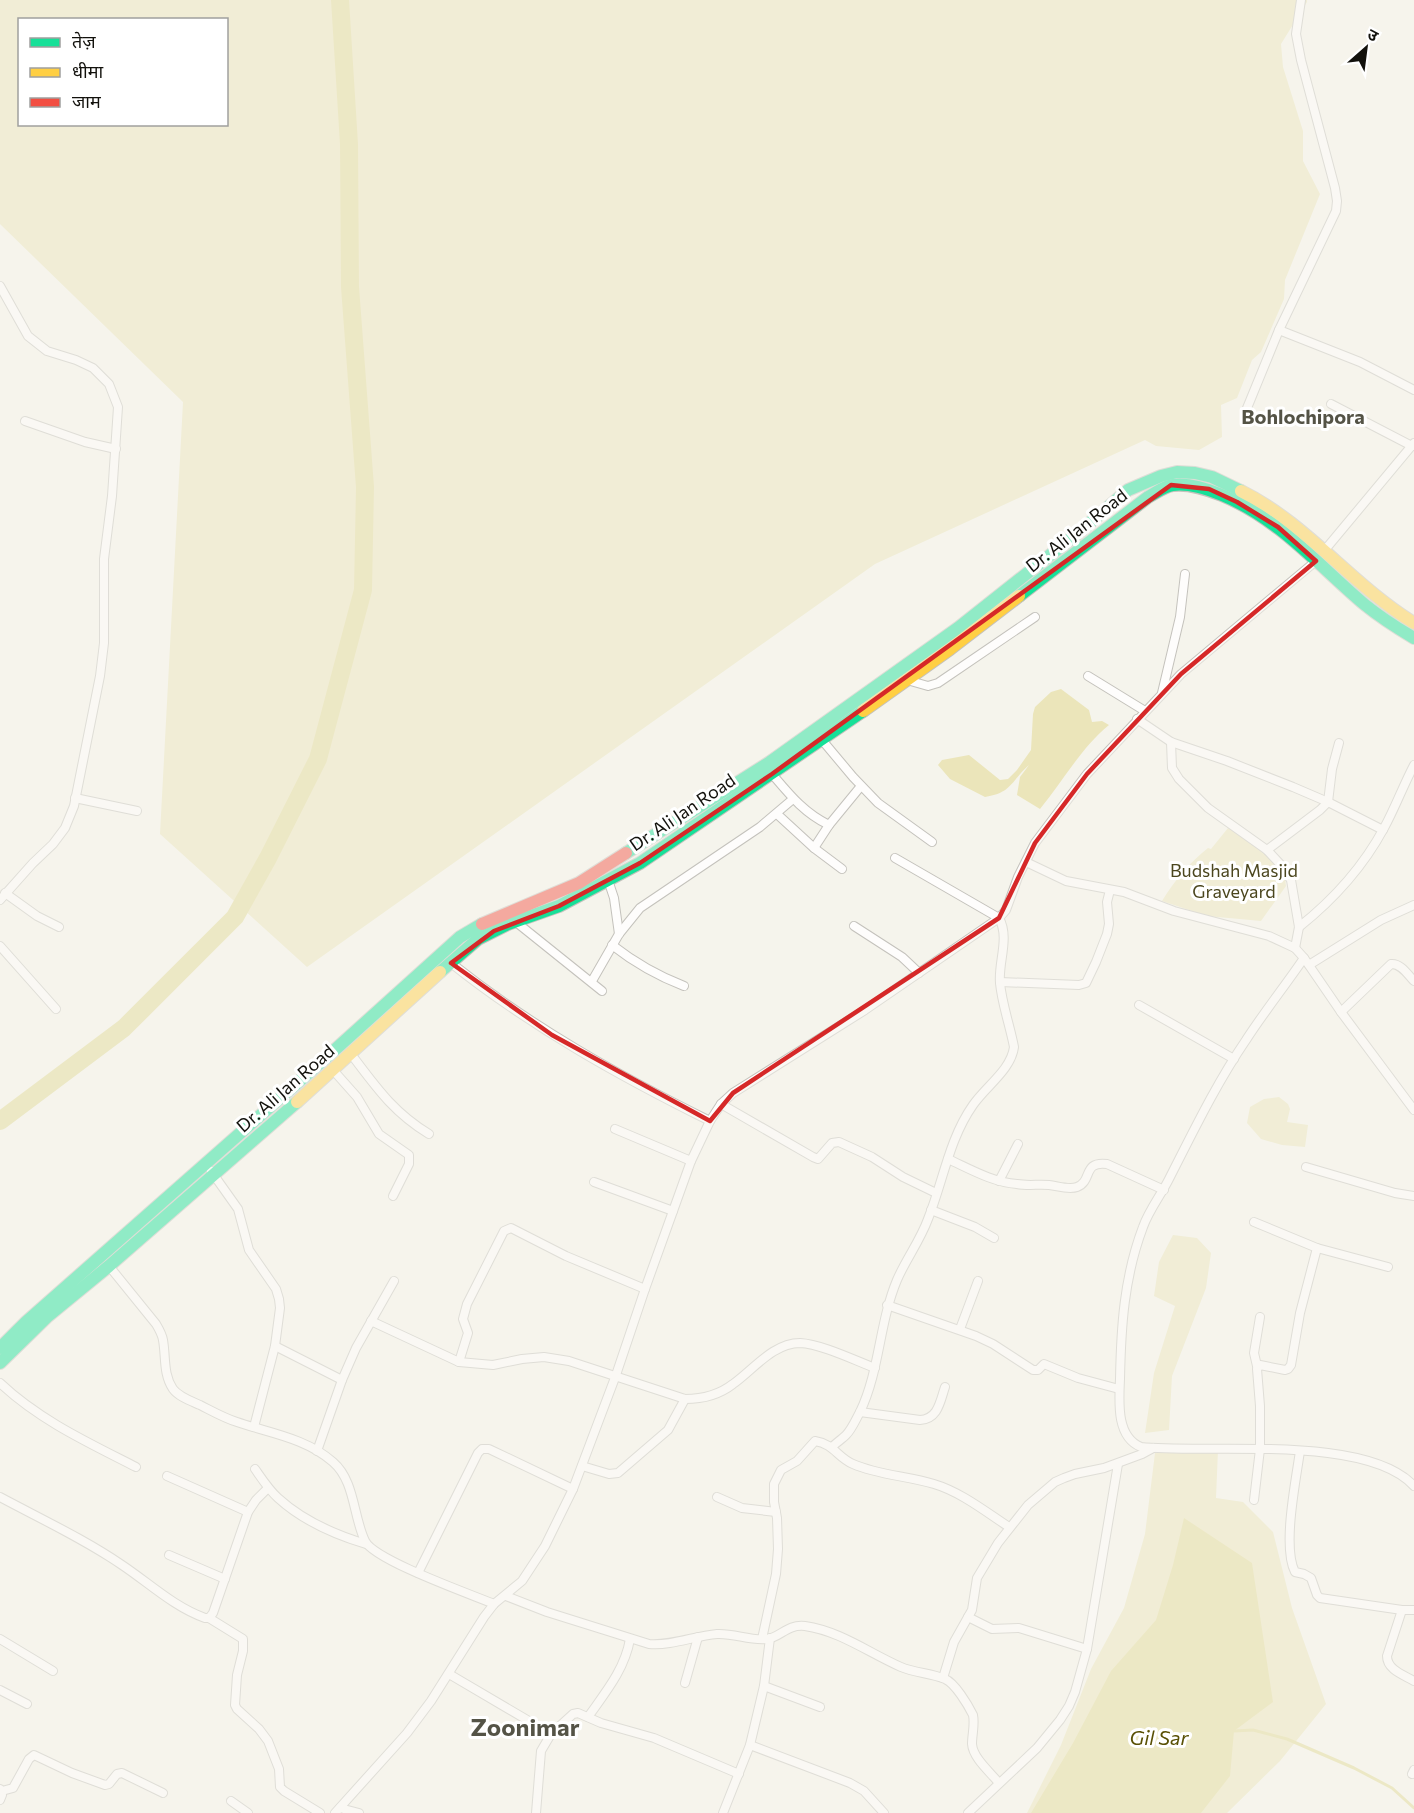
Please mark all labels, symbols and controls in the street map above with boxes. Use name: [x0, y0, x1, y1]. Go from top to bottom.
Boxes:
legend: [18, 18, 228, 126]
north arrow: [1336, 18, 1396, 78]
text: उ: [1365, 24, 1382, 45]
text: तेज़: [72, 30, 96, 52]
text: धीमा: [72, 60, 103, 82]
text: जाम: [72, 90, 102, 112]
district label: Bohlochipora: [1241, 404, 1365, 428]
street label: Dr. Ali Jan Road: [1021, 484, 1131, 576]
street label: Dr. Ali Jan Road: [625, 769, 739, 855]
park label: Budshah Masjid Graveyard: [1170, 859, 1298, 902]
street label: Dr. Ali Jan Road: [231, 1039, 339, 1137]
district label: Zoonimar: [470, 1712, 580, 1741]
water label: Gil Sar: [1130, 1725, 1189, 1749]

